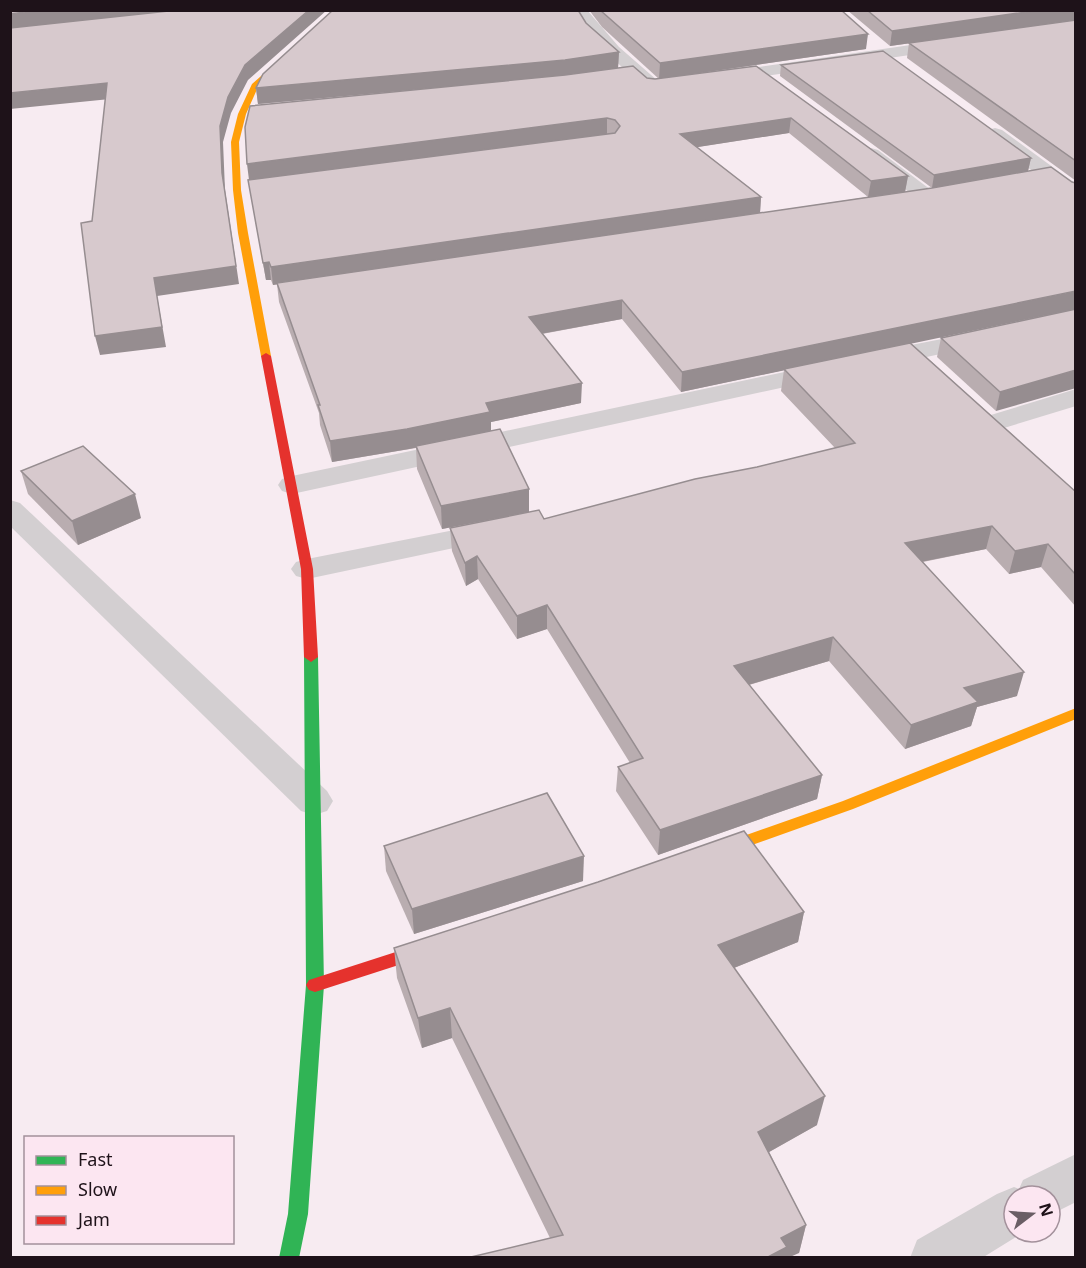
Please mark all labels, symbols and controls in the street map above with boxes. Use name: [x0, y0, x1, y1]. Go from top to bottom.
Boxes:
legend: [24, 1136, 234, 1244]
text: Fast: [78, 1147, 113, 1171]
text: Slow: [78, 1177, 117, 1201]
north arrow: [1002, 1184, 1062, 1244]
text: N: [1034, 1200, 1059, 1219]
text: Jam: [76, 1207, 110, 1231]

